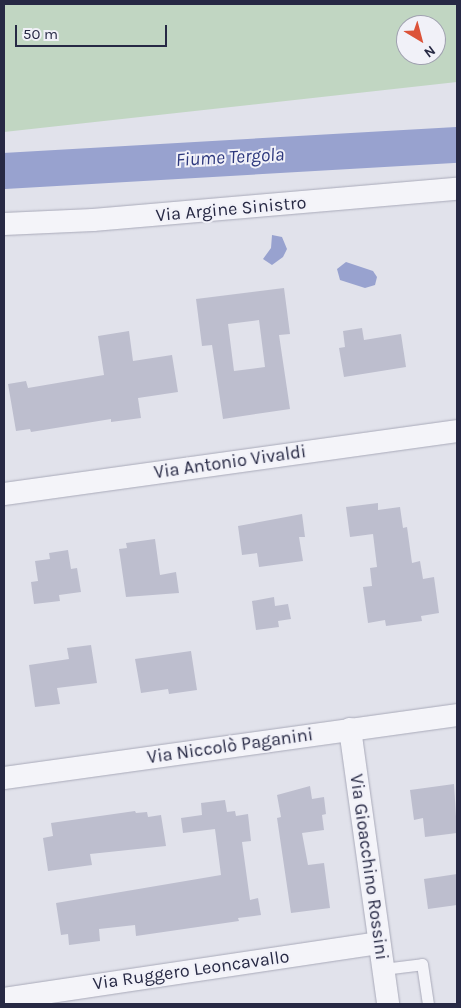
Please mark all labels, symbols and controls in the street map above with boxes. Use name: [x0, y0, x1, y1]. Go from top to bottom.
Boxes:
scale bar: [18, 15, 170, 47]
north arrow: [396, 15, 446, 65]
text: 50 m: [23, 25, 58, 43]
text: N: [421, 42, 439, 61]
water label: Fiume Tergola: [175, 144, 285, 172]
street label: Via Argine Sinistro: [155, 192, 307, 226]
street label: Via Antonio Vivaldi: [153, 441, 307, 483]
street label: Via Niccolò Paganini: [146, 724, 314, 768]
street label: Via Gioacchino Rossini: [345, 773, 393, 961]
street label: Via Ruggero Leoncavallo: [91, 946, 291, 994]

